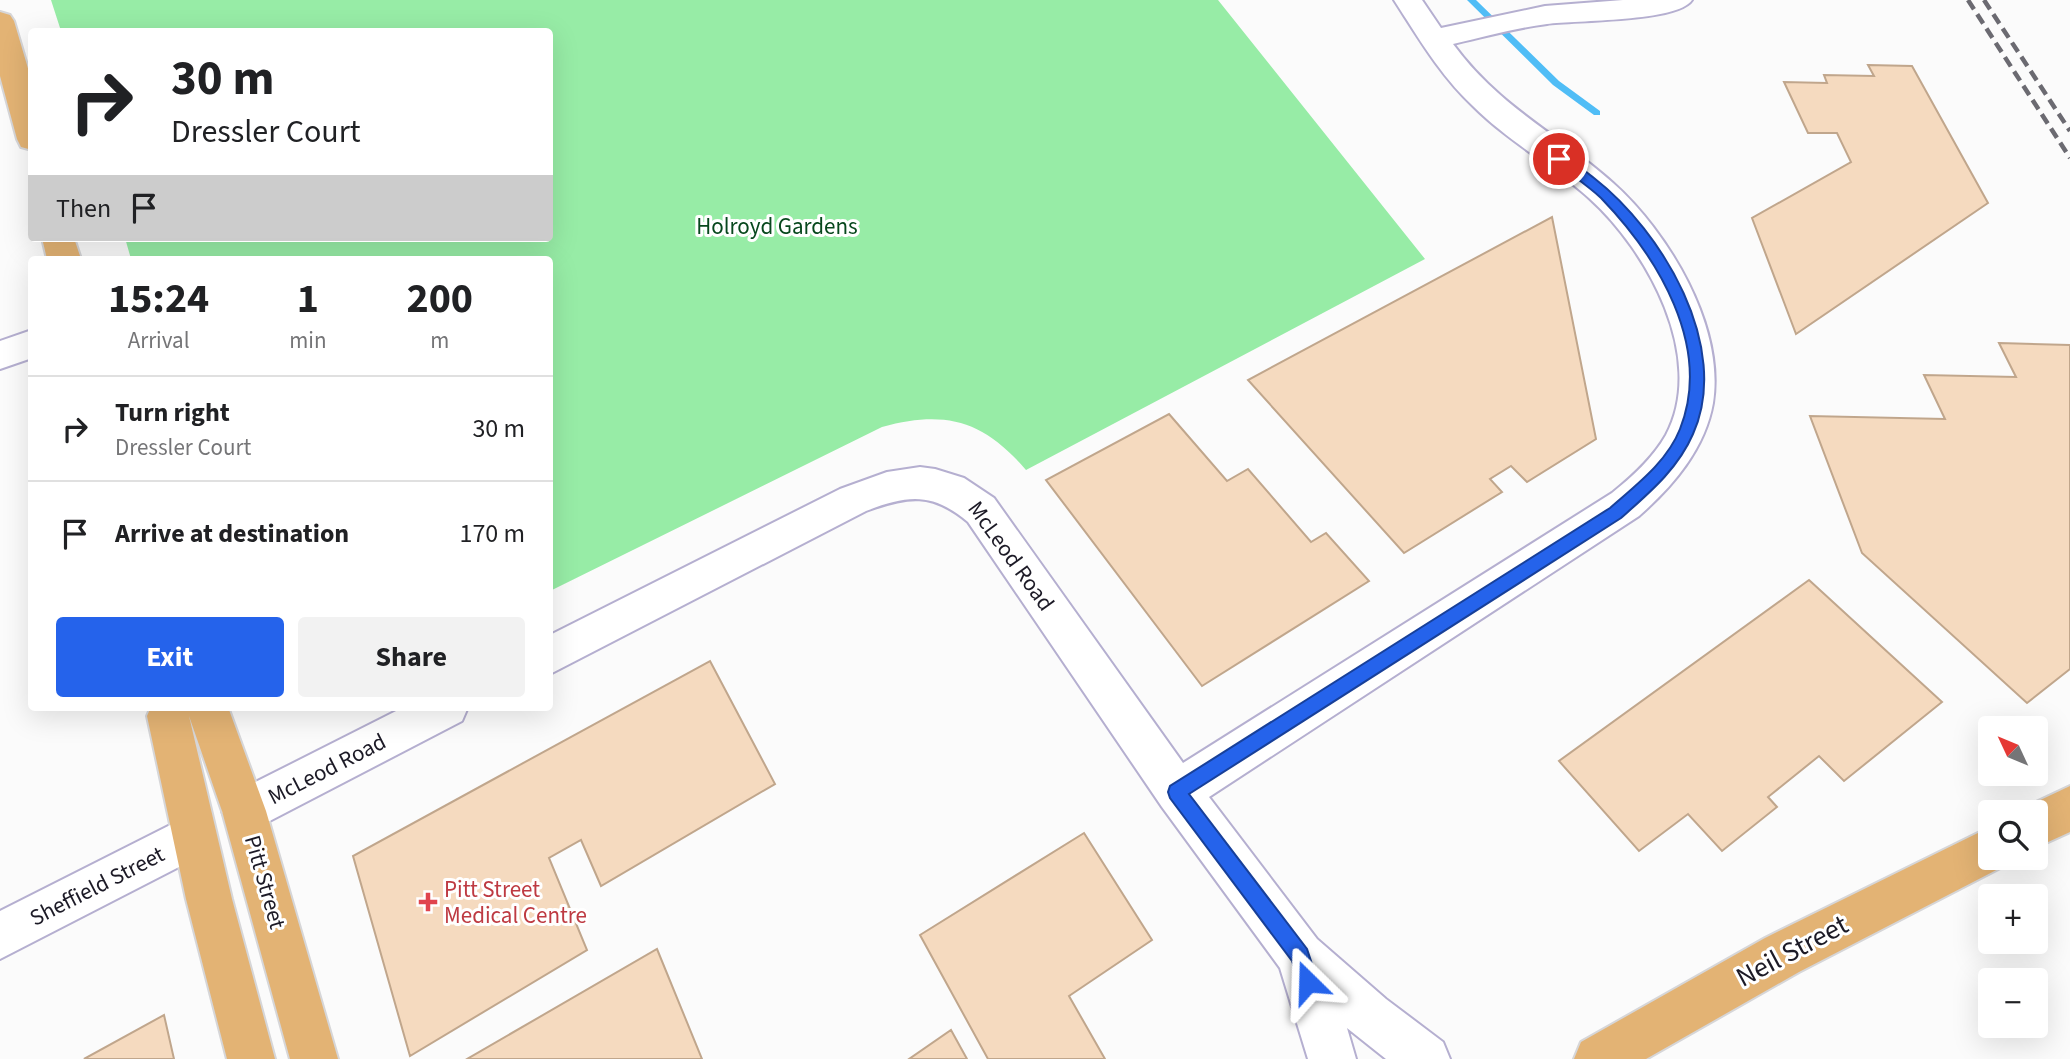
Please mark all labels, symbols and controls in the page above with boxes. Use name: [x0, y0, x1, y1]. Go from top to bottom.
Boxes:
text: 30 m: [171, 44, 275, 114]
icon: right: [56, 56, 147, 147]
text: Dressler Court: [171, 109, 361, 155]
pin: [1529, 129, 1589, 189]
icon: arrive: [1540, 140, 1578, 178]
icon: arrive: [125, 189, 163, 227]
text: Then: [56, 190, 111, 227]
park label: Holroyd Gardens: [696, 210, 858, 243]
text: 15:24: [108, 269, 209, 329]
text: 1: [297, 269, 319, 329]
text: 200: [406, 269, 473, 329]
text: Arrival: [128, 324, 190, 357]
text: min: [289, 324, 327, 357]
text: m: [430, 324, 449, 357]
text: Turn right: [115, 394, 230, 431]
icon: right: [56, 410, 94, 448]
text: 30 m: [472, 410, 525, 447]
text: Dressler Court: [115, 431, 251, 464]
street label: McLeod Road: [960, 494, 1062, 618]
icon: arrive: [56, 515, 94, 553]
text: Arrive at destination: [115, 515, 349, 552]
text: 170 m: [459, 515, 525, 552]
button: Exit: [56, 617, 284, 697]
button: Share: [298, 617, 525, 697]
north arrow: [1978, 716, 2048, 786]
map controls: [1978, 716, 2048, 1038]
street label: McLeod Road: [262, 725, 392, 813]
button: search: [1978, 800, 2048, 870]
street label: Pitt Street: [236, 831, 294, 933]
street label: Sheffield Street: [24, 838, 170, 934]
place label: Pitt Street Medical Centre: [444, 873, 587, 932]
button: +: [1978, 884, 2048, 954]
marker: Pitt Street Medical Centre: [418, 892, 438, 912]
street label: Neil Street: [1729, 905, 1856, 997]
position arrow: [1271, 945, 1345, 1019]
button: −: [1978, 968, 2048, 1038]

